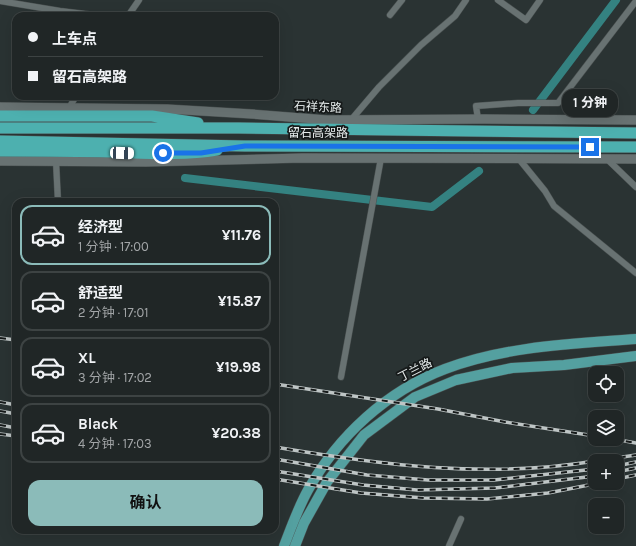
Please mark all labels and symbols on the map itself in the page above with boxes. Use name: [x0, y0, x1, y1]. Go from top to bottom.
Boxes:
callout: 1 分钟: [562, 89, 618, 117]
street label: 石祥东路: [294, 99, 342, 115]
street label: 留石高架路: [288, 126, 348, 140]
route end: [581, 138, 599, 156]
route start: [154, 144, 172, 162]
car: [110, 147, 134, 159]
street label: 丁兰路: [396, 356, 434, 384]

